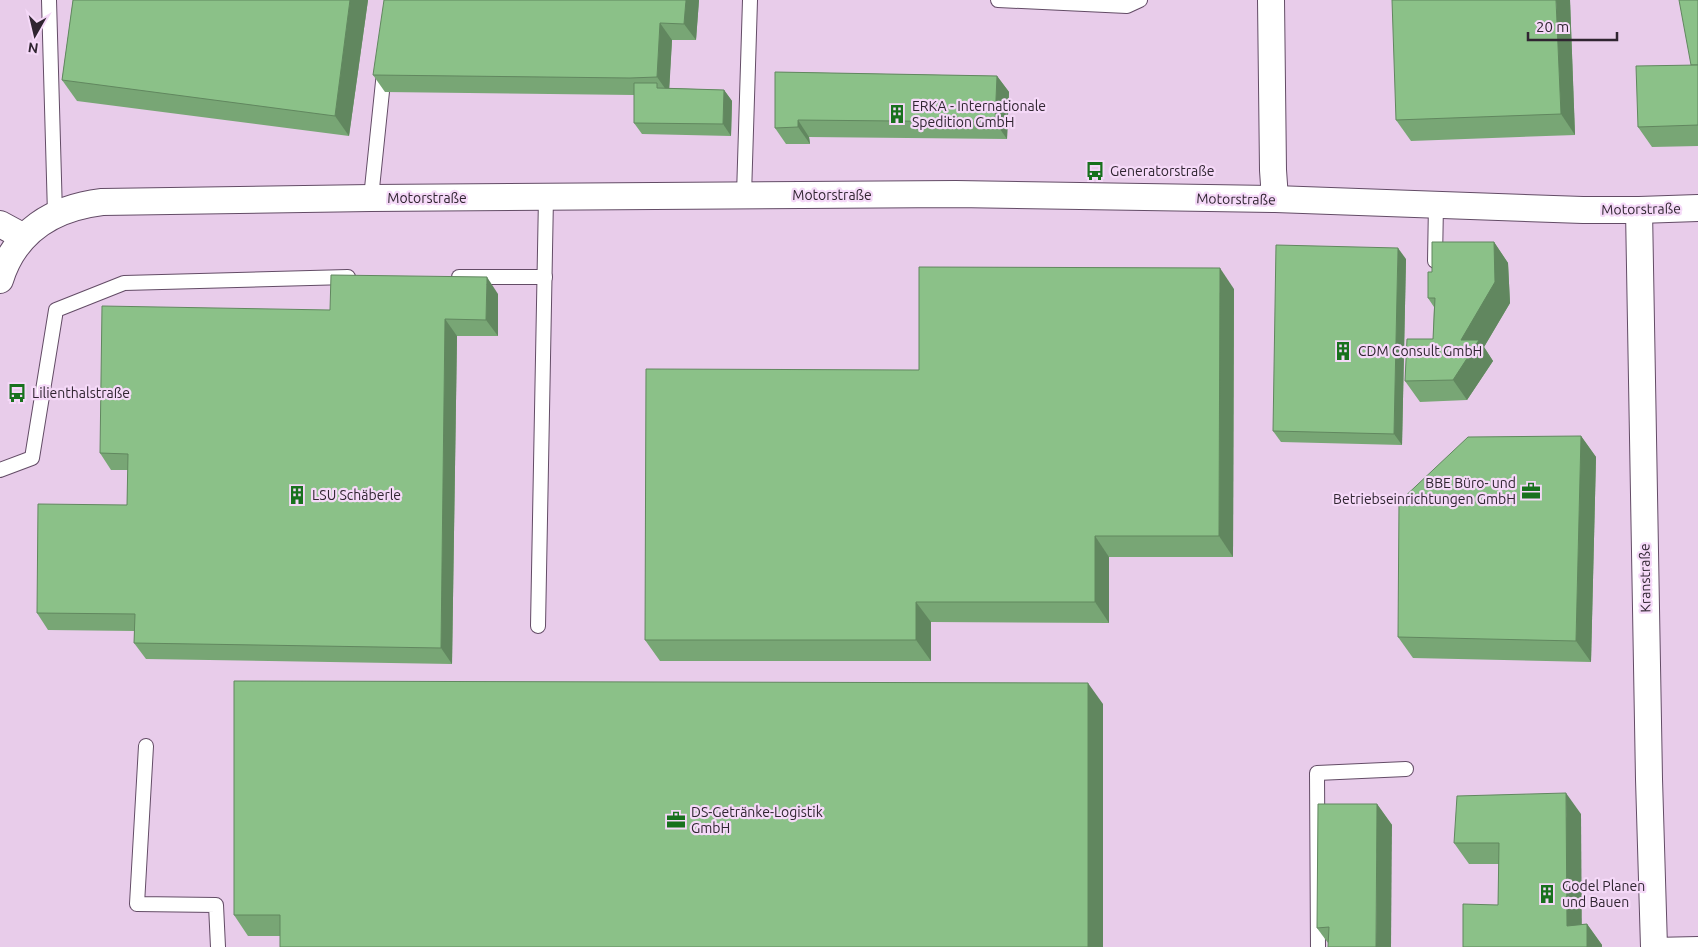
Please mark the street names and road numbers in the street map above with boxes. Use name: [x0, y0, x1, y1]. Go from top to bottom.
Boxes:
street label: Motorstraße: [792, 187, 872, 203]
street label: Motorstraße: [387, 190, 467, 206]
street label: Motorstraße: [1196, 190, 1276, 208]
street label: Motorstraße: [1601, 200, 1681, 218]
street label: Kranstraße: [1636, 543, 1654, 613]

